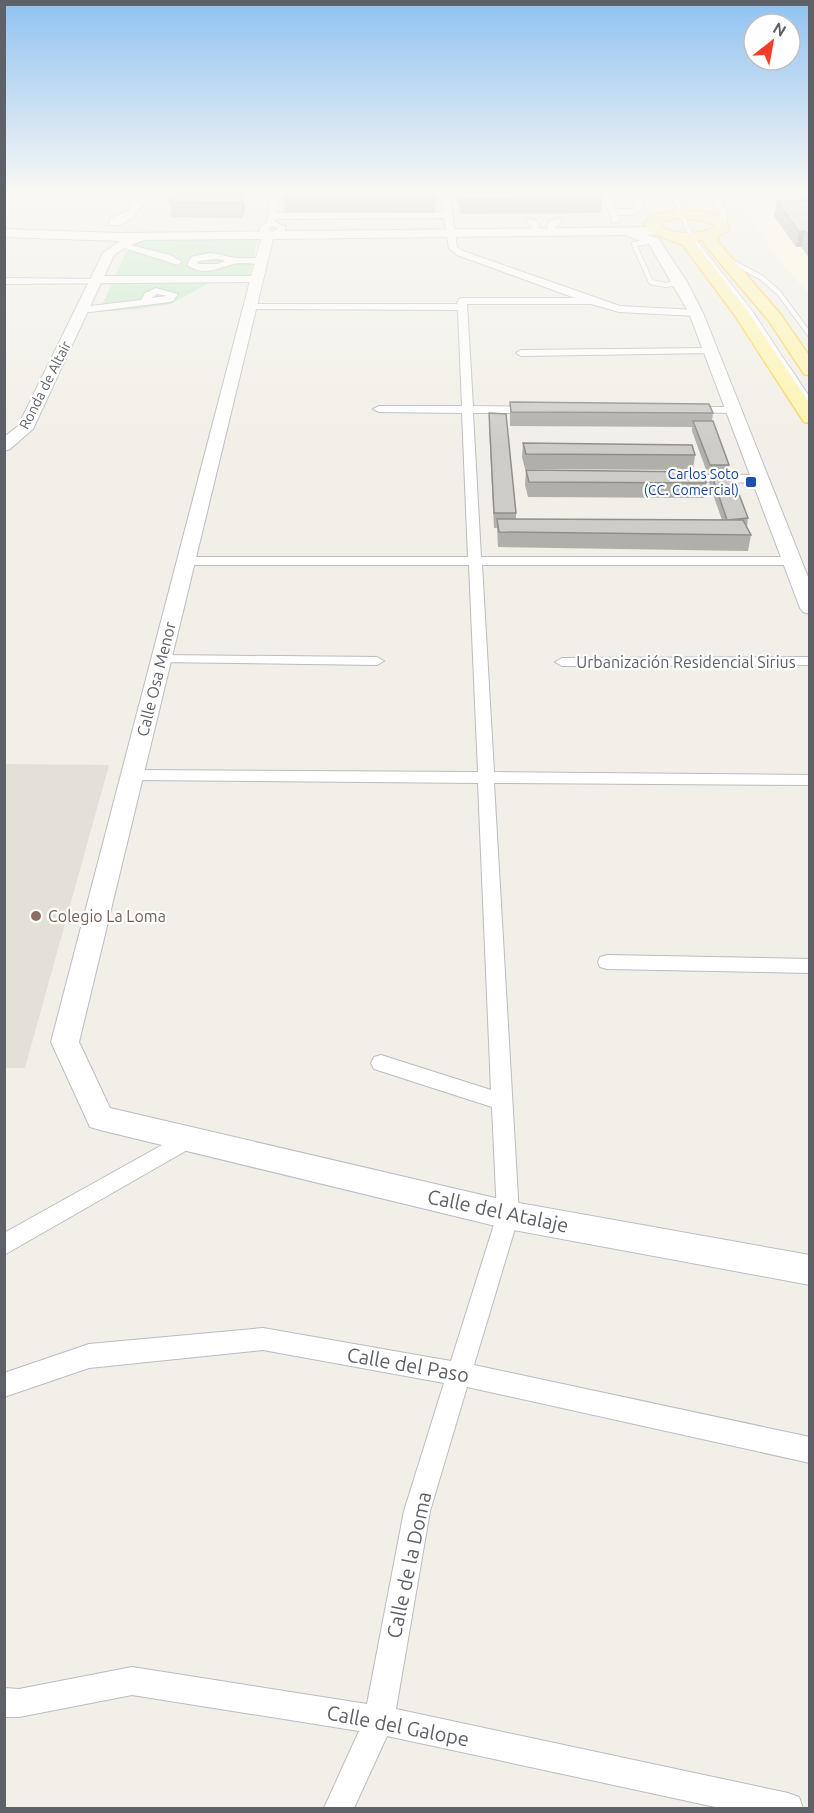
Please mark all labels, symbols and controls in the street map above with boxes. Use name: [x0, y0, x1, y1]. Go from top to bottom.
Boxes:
north arrow: [742, 12, 802, 72]
text: N: [770, 18, 789, 40]
street label: Ronda de Altair: [16, 338, 74, 432]
place label: Carlos Soto (CC. Comercial): [644, 466, 739, 498]
marker: Carlos Soto (CC. Comercial): [744, 475, 758, 489]
street label: Calle Osa Menor: [133, 620, 179, 738]
street label: Urbanización Residencial Sirius: [576, 653, 796, 671]
place label: Colegio La Loma: [48, 907, 166, 925]
marker: Colegio La Loma: [29, 909, 43, 923]
street label: Calle del Atalaje: [425, 1184, 571, 1237]
street label: Calle del Paso: [345, 1342, 471, 1387]
street label: Calle de la Doma: [382, 1489, 435, 1640]
street label: Calle del Galope: [325, 1700, 471, 1751]

